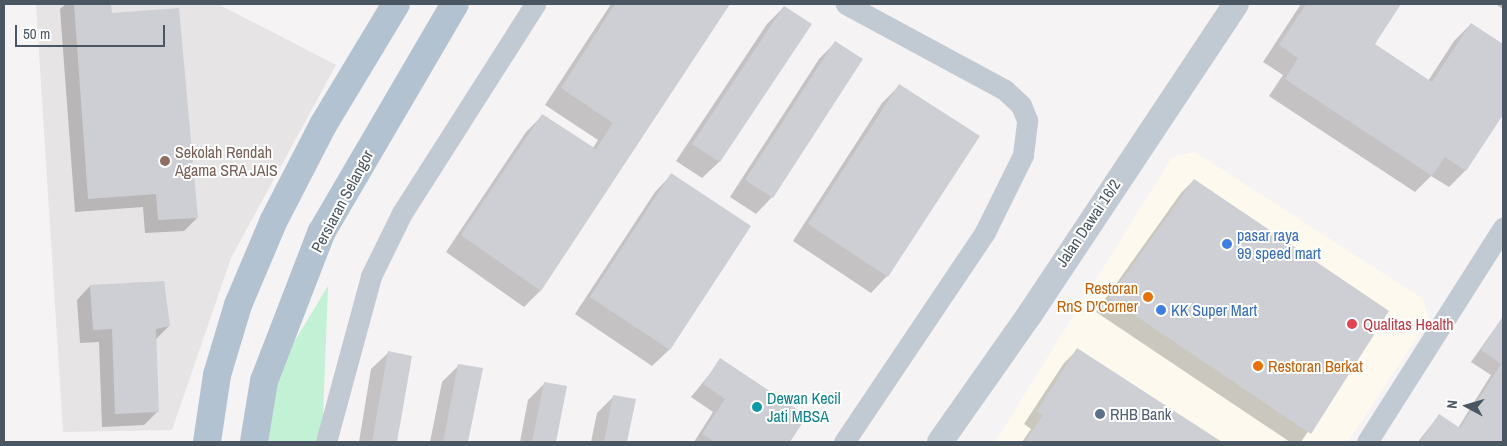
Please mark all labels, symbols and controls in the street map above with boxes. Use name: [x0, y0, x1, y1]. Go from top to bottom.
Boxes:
scale bar: [18, 15, 168, 47]
text: 50 m: [23, 23, 50, 44]
place label: Sekolah Rendah Agama SRA JAIS: [175, 142, 279, 180]
street label: Persiaran Selangor: [307, 147, 377, 255]
marker: Sekolah Rendah Agama SRA JAIS: [159, 155, 171, 167]
street label: Jalan Dawai 16/2: [1052, 176, 1124, 270]
place label: pasar raya 99 speed mart: [1237, 225, 1321, 263]
marker: pasar raya 99 speed mart: [1221, 238, 1233, 250]
place label: Restoran RnS D'Corner: [1057, 278, 1138, 316]
marker: Restoran RnS D'Corner: [1142, 291, 1154, 303]
place label: KK Super Mart: [1171, 300, 1257, 320]
marker: KK Super Mart: [1155, 304, 1167, 316]
place label: Qualitas Health: [1363, 314, 1453, 334]
marker: Qualitas Health: [1345, 317, 1359, 331]
place label: Restoran Berkat: [1268, 356, 1363, 376]
marker: Restoran Berkat: [1252, 360, 1264, 372]
north arrow: [1442, 381, 1492, 431]
place label: Dewan Kecil Jati MBSA: [767, 388, 841, 426]
text: N: [1443, 399, 1461, 410]
marker: Dewan Kecil Jati MBSA: [751, 401, 763, 413]
place label: RHB Bank: [1110, 404, 1171, 424]
marker: RHB Bank: [1094, 408, 1106, 420]

